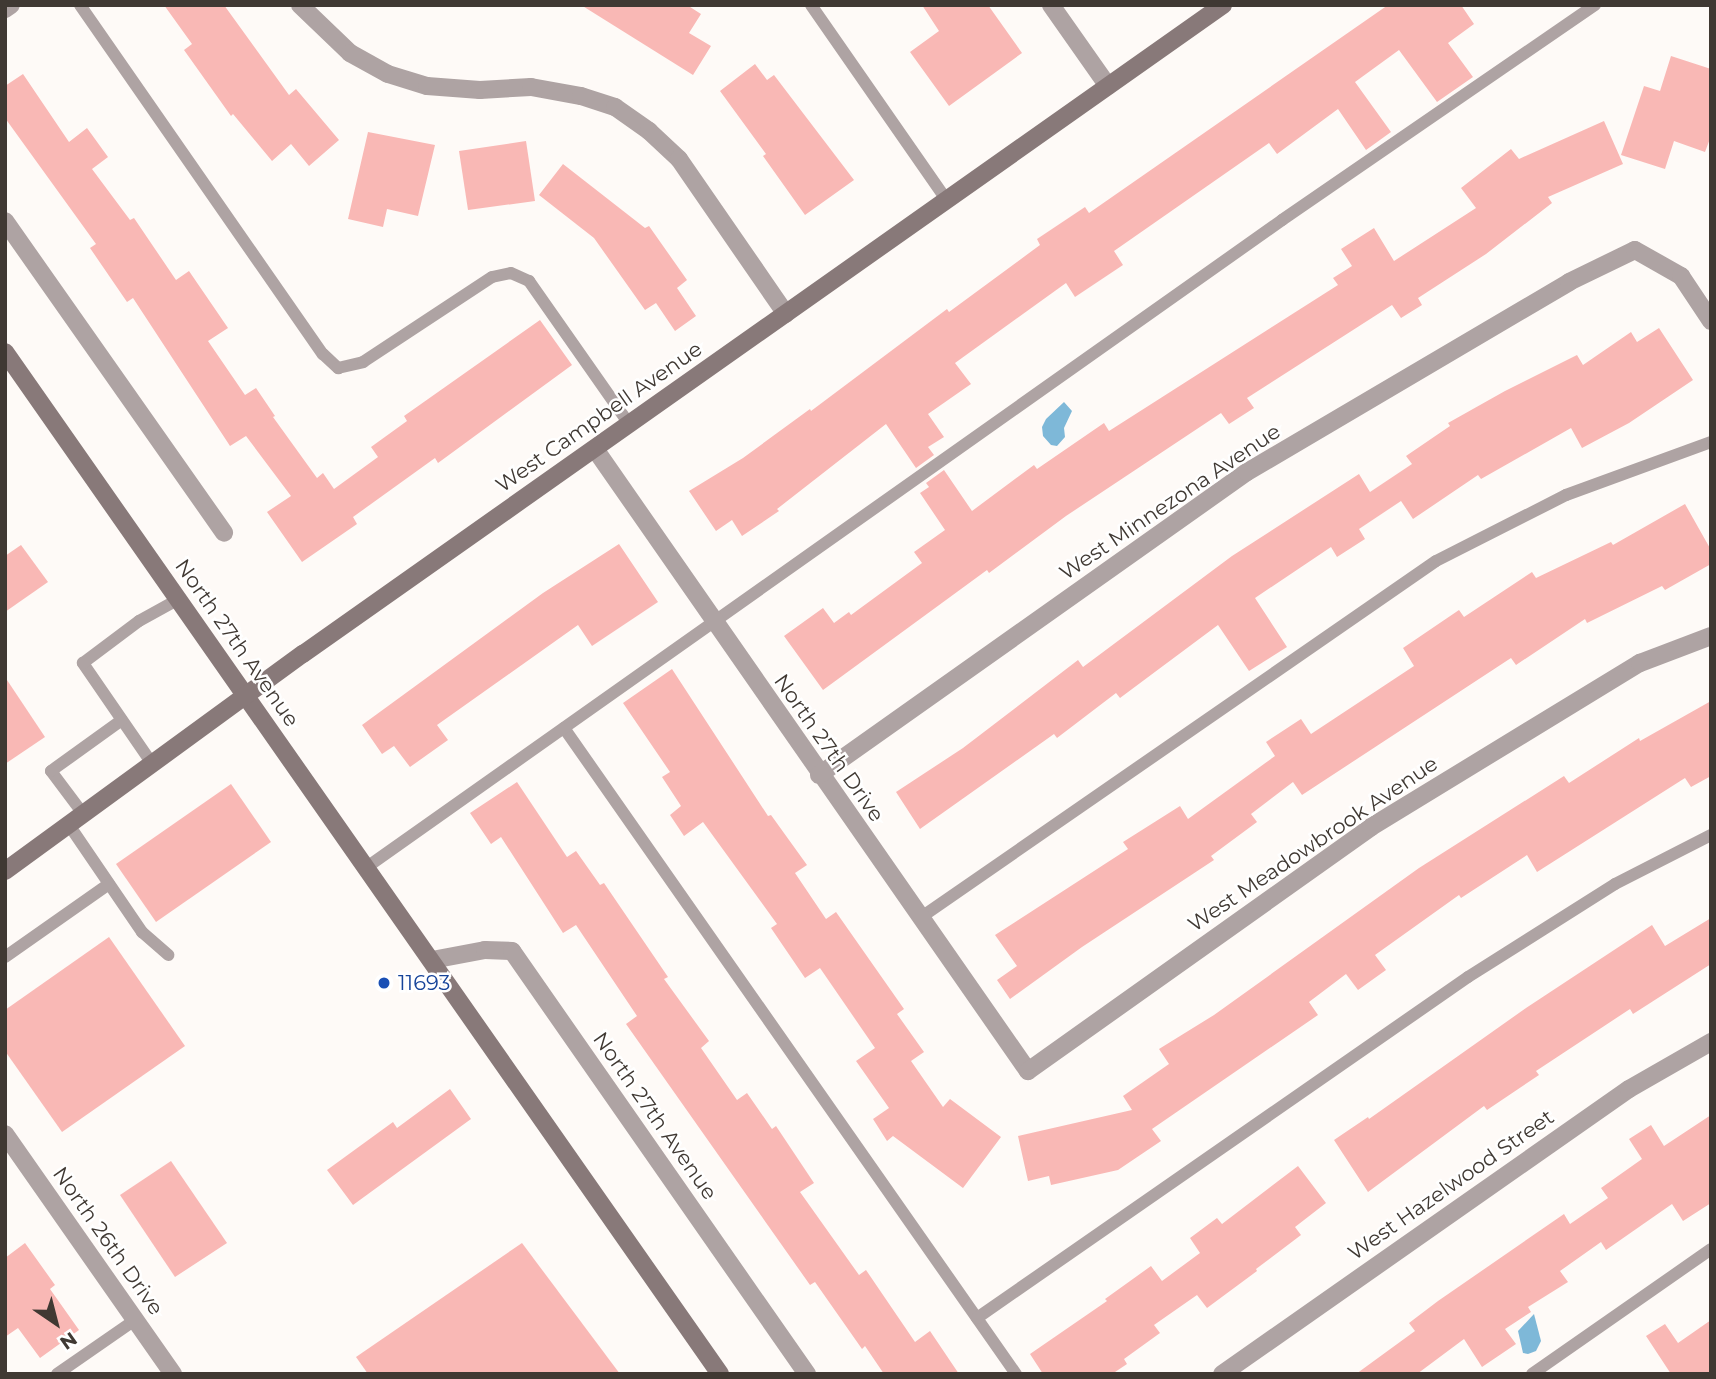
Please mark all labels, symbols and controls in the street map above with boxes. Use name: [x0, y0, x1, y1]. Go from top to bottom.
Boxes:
street label: West Campbell Avenue: [491, 336, 707, 498]
street label: West Minnezona Avenue: [1055, 419, 1285, 585]
street label: North 27th Avenue: [170, 554, 304, 732]
street label: North 27th Drive: [769, 669, 889, 827]
street label: West Meadowbrook Avenue: [1183, 751, 1443, 937]
place label: 11693: [398, 970, 450, 996]
marker: 11693: [376, 975, 392, 991]
street label: North 27th Avenue: [588, 1027, 722, 1205]
street label: West Hazelwood Street: [1343, 1104, 1559, 1266]
street label: North 26th Drive: [47, 1162, 169, 1320]
north arrow: [21, 1288, 91, 1358]
text: N: [55, 1327, 81, 1354]

